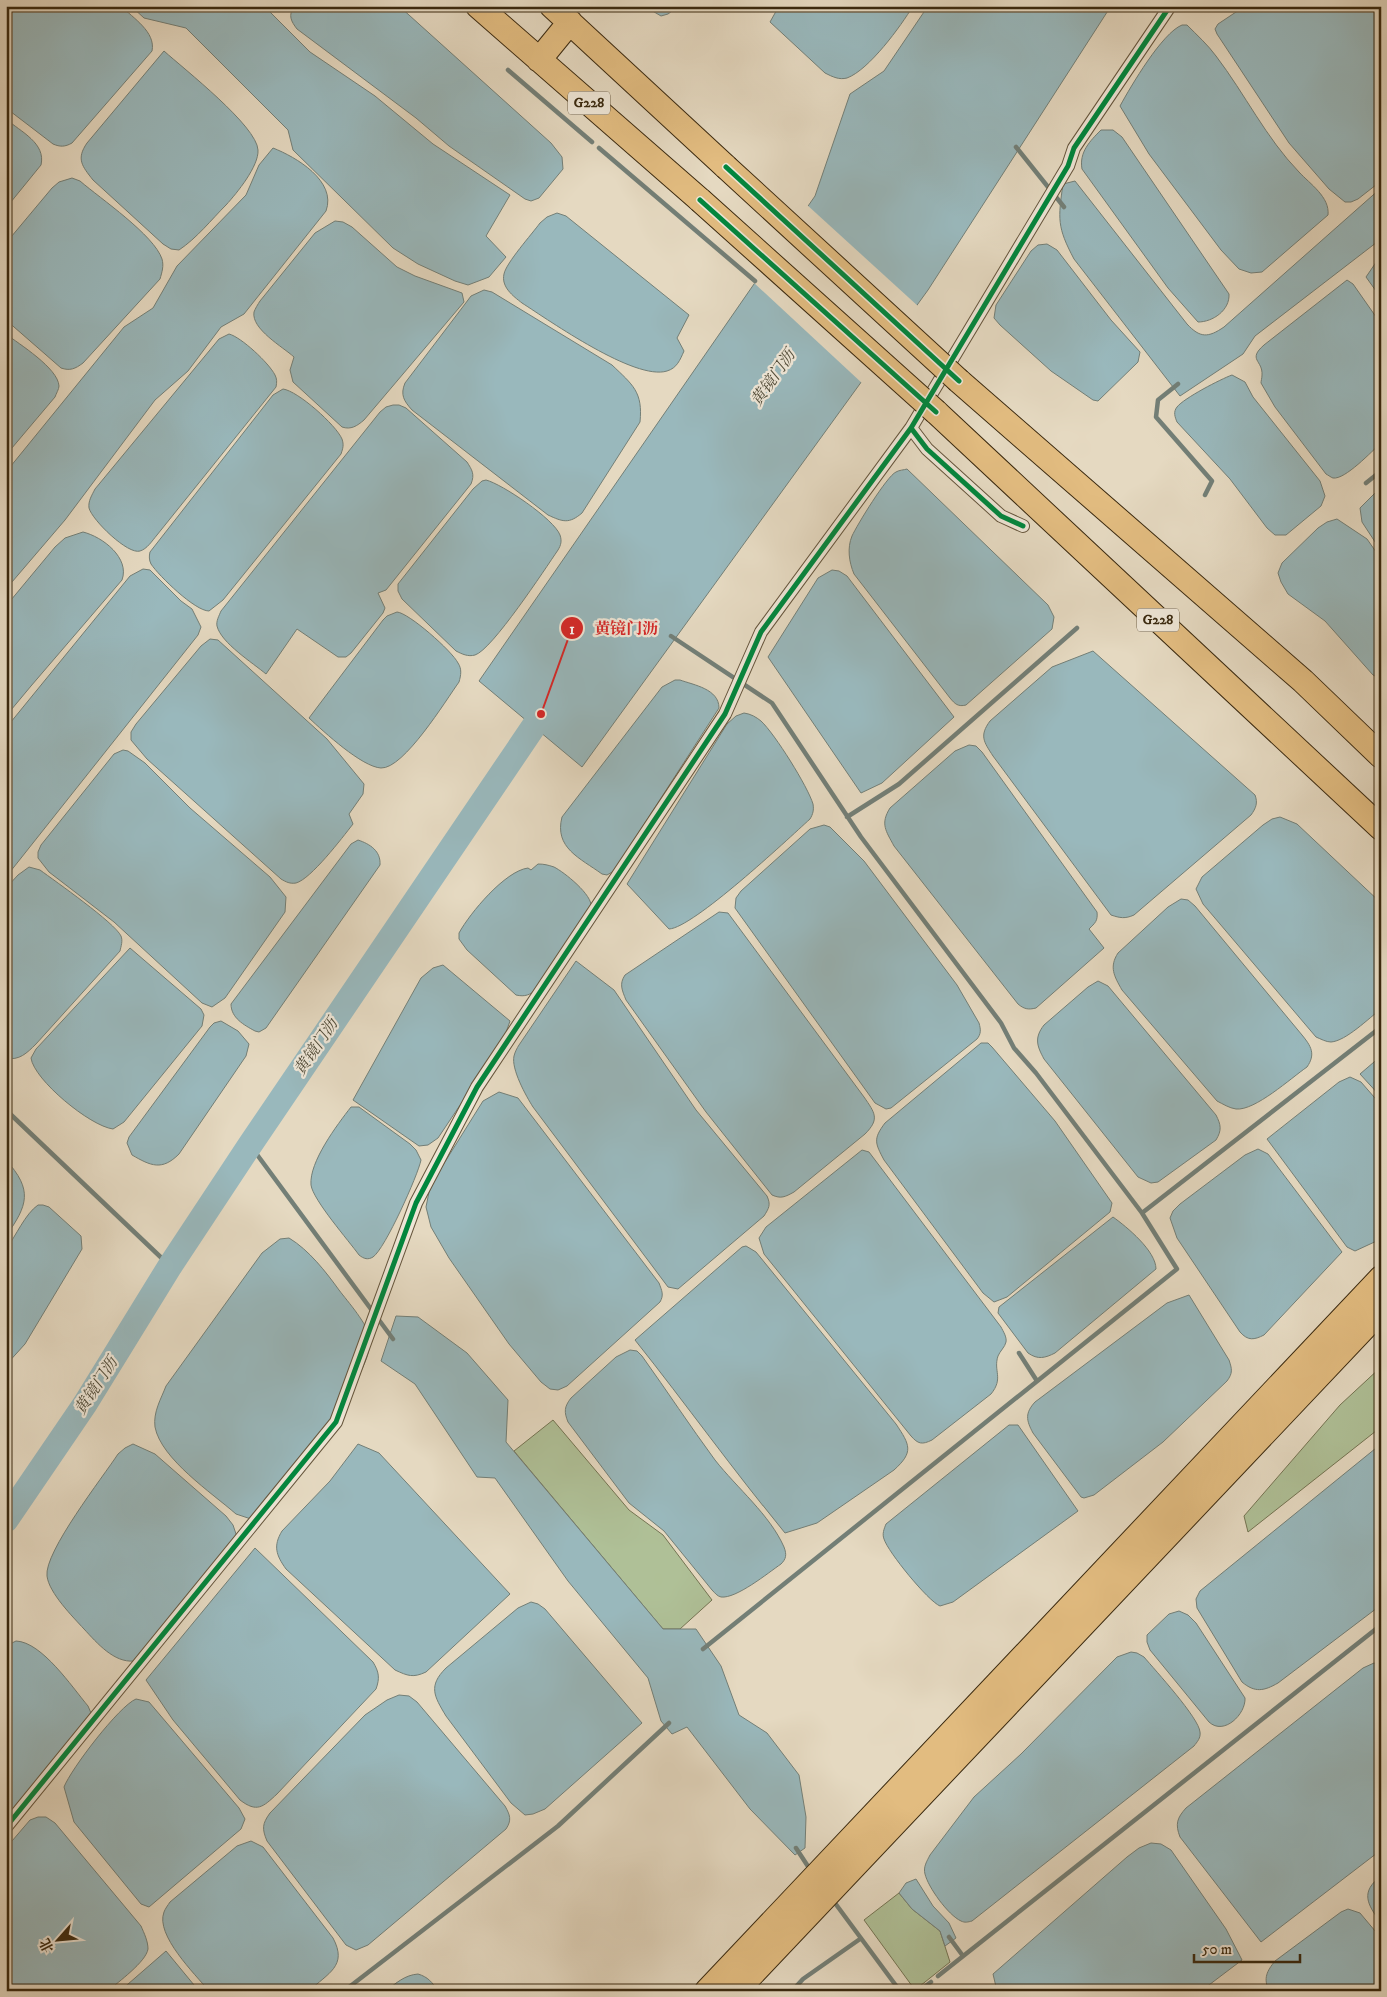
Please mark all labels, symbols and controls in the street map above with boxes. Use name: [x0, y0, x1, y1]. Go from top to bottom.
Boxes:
road number: G228: [568, 92, 610, 115]
water label: 黄镜门沥: [746, 344, 801, 410]
road number: G228: [1137, 608, 1179, 632]
callout: 黄镜门沥: [559, 613, 668, 644]
text: 黄镜门沥: [594, 619, 658, 639]
text: 1: [569, 620, 575, 639]
water label: 黄镜门沥: [290, 1012, 344, 1079]
water label: 黄镜门沥: [70, 1351, 123, 1418]
north arrow: [32, 1914, 82, 1964]
scale bar: [1194, 1932, 1301, 1964]
text: 北: [36, 1935, 59, 1956]
text: 50 m: [1202, 1940, 1232, 1959]

